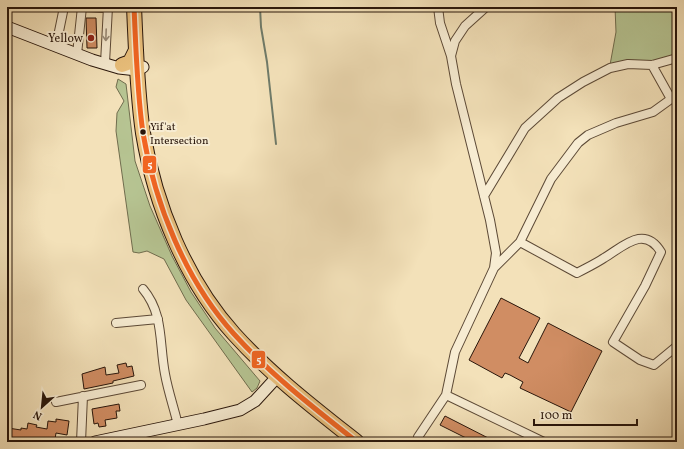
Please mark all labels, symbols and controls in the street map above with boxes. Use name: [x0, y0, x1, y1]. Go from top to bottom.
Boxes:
one-way arrow: [102, 28, 110, 41]
place label: Yellow: [48, 31, 84, 47]
marker: Yellow: [86, 33, 96, 43]
place label: Yif'at Intersection: [150, 120, 209, 149]
marker: Yif'at Intersection: [138, 127, 148, 137]
line badge: 5: [142, 155, 157, 174]
text: 5: [147, 158, 153, 173]
line badge: 5: [251, 350, 266, 369]
text: 5: [256, 353, 262, 368]
north arrow: [22, 387, 62, 427]
scale bar: [534, 401, 637, 427]
text: N: [31, 406, 45, 423]
text: 100 m: [540, 408, 573, 424]

